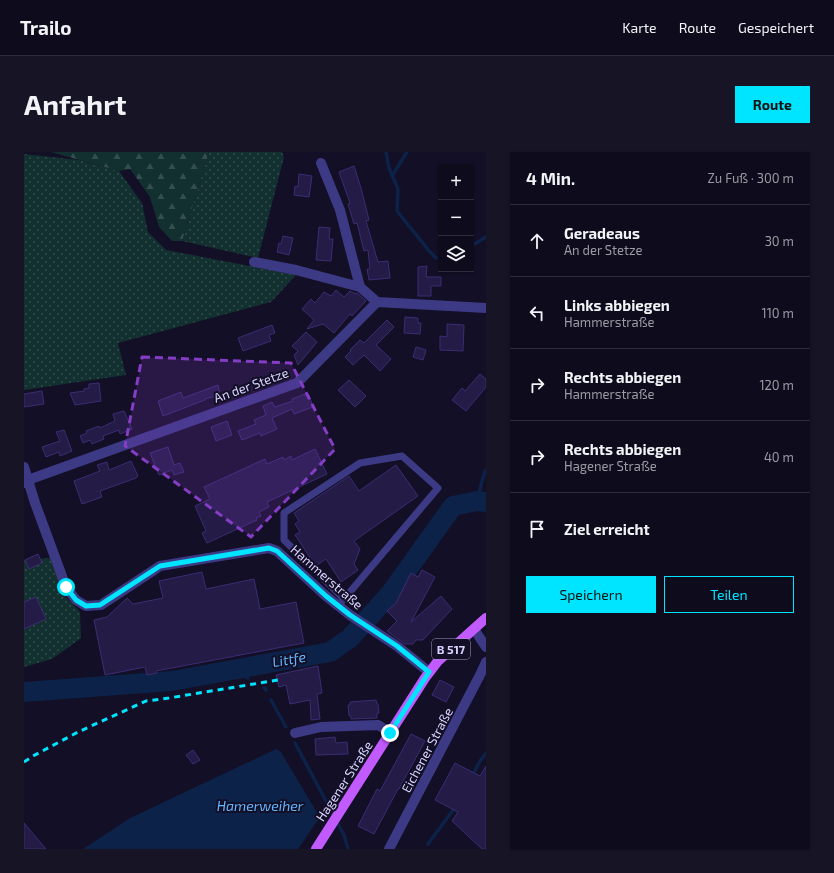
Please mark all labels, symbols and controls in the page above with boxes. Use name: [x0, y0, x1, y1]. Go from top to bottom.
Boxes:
text: Trailo: [20, 16, 72, 39]
text: Karte: [622, 19, 657, 36]
text: Route: [679, 19, 716, 36]
text: Gespeichert: [738, 19, 814, 36]
button: Route: [735, 86, 810, 123]
text: Anfahrt: [24, 87, 127, 121]
map controls: [438, 164, 474, 272]
button: +: [438, 164, 474, 200]
text: 4 Min.: [526, 168, 575, 188]
text: Zu Fuß · 300 m: [707, 170, 794, 186]
button: −: [438, 200, 474, 236]
text: Geradeaus: [564, 224, 640, 242]
icon: ahead: [526, 230, 548, 252]
text: 30 m: [765, 233, 794, 249]
button: layers: [438, 236, 474, 272]
text: An der Stetze: [564, 242, 643, 258]
text: Links abbiegen: [564, 296, 670, 314]
icon: left: [526, 302, 548, 324]
text: 110 m: [762, 305, 794, 321]
text: Hammerstraße: [564, 314, 654, 330]
street label: An der Stetze: [211, 364, 291, 406]
text: Rechts abbiegen: [564, 368, 681, 386]
icon: right: [526, 374, 548, 396]
text: 120 m: [759, 377, 794, 393]
text: Hammerstraße: [564, 386, 654, 402]
text: Rechts abbiegen: [564, 440, 681, 458]
icon: right: [526, 446, 548, 468]
text: 40 m: [764, 449, 794, 465]
text: Hagener Straße: [564, 458, 657, 474]
icon: arrive: [526, 518, 548, 540]
text: Ziel erreicht: [564, 520, 650, 538]
street label: Hammerstraße: [288, 541, 366, 613]
button: Speichern: [526, 576, 656, 613]
button: Teilen: [664, 576, 794, 613]
route start: [57, 578, 75, 596]
road number: B 517: [432, 639, 470, 659]
water label: Littfe: [271, 648, 308, 670]
street label: Eichener Straße: [398, 705, 456, 795]
route end: [381, 724, 399, 742]
street label: Hagener Straße: [312, 738, 376, 824]
water label: Hamerweiher: [217, 797, 304, 814]

